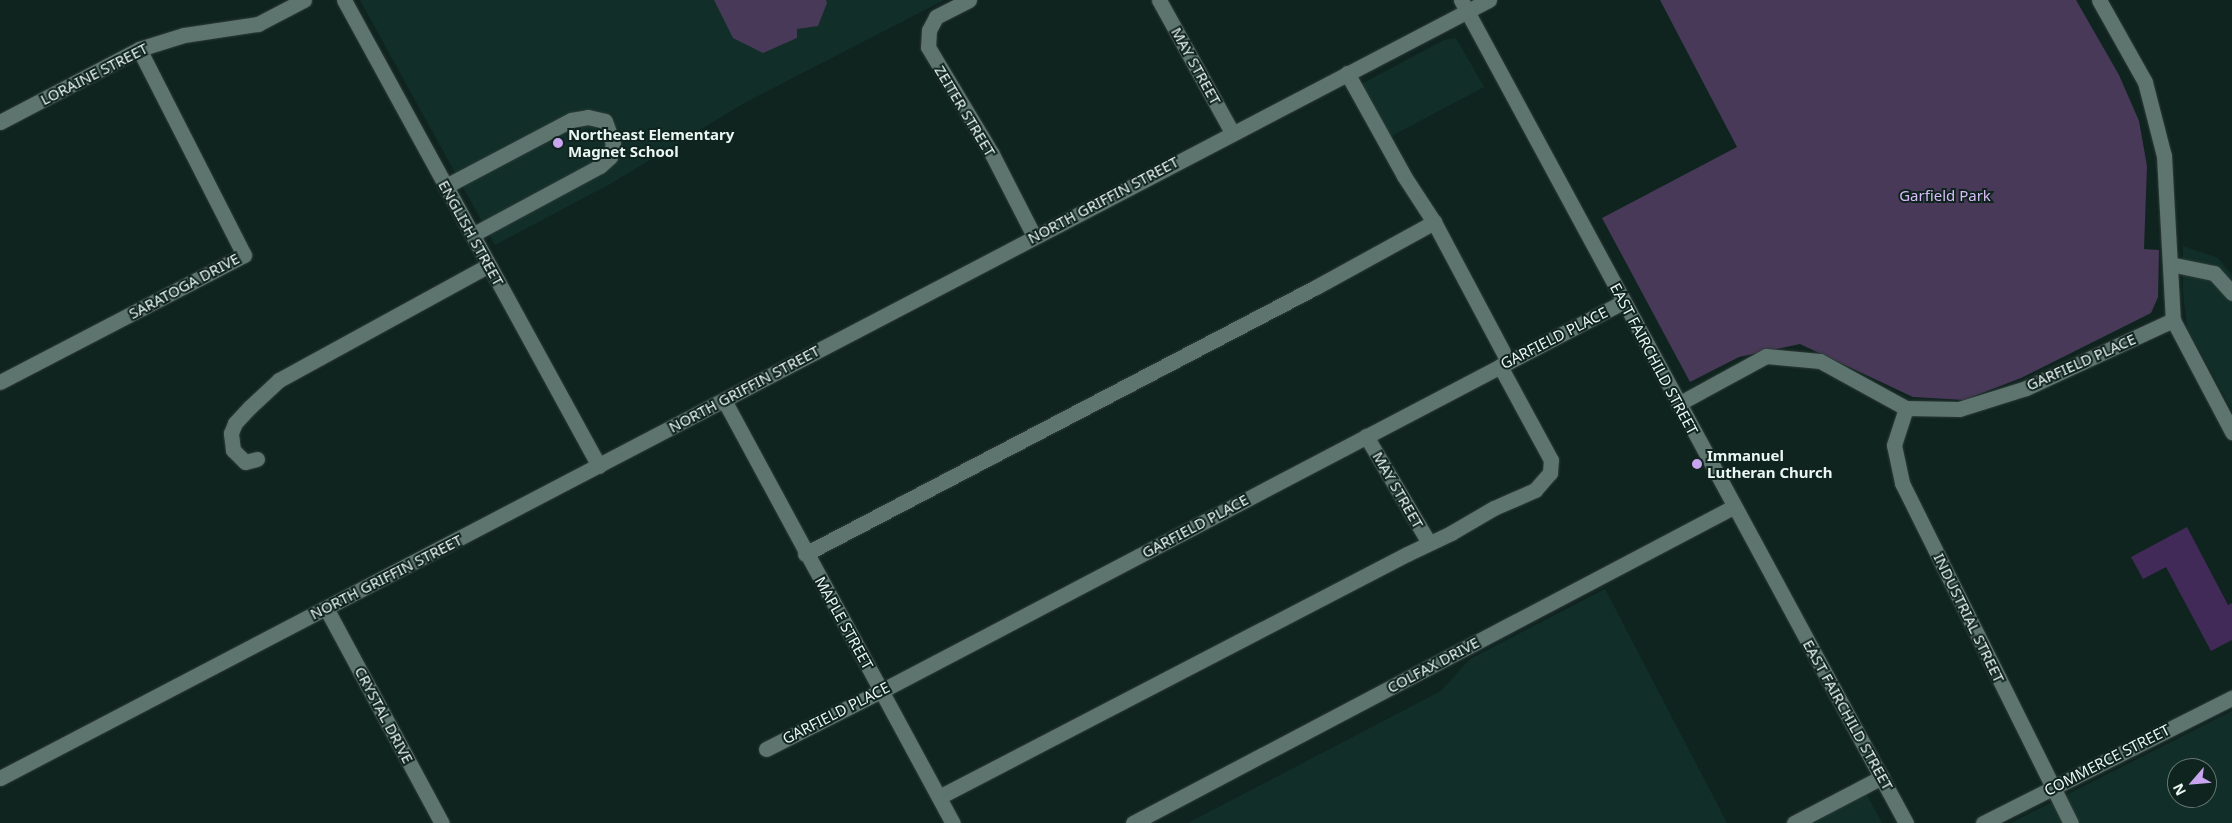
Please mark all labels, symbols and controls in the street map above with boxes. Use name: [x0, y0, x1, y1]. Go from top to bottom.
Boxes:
street label: MAY STREET: [1167, 24, 1225, 108]
street label: LORAINE STREET: [37, 39, 151, 109]
street label: ZEITER STREET: [931, 62, 999, 160]
place label: Northeast Elementary Magnet School: [568, 125, 734, 160]
marker: Northeast Elementary Magnet School: [552, 137, 564, 149]
street label: NORTH GRIFFIN STREET: [1025, 153, 1181, 247]
street label: ENGLISH STREET: [435, 177, 507, 289]
park label: Garfield Park: [1899, 187, 1991, 205]
street label: SARATOGA DRIVE: [126, 249, 242, 323]
street label: EAST FAIRCHILD STREET: [1606, 280, 1702, 438]
street label: GARFIELD PLACE: [1497, 303, 1611, 373]
street label: GARFIELD PLACE: [2024, 330, 2138, 394]
street label: NORTH GRIFFIN STREET: [666, 342, 822, 436]
place label: Immanuel Lutheran Church: [1707, 446, 1832, 481]
street label: MAY STREET: [1369, 448, 1427, 532]
marker: Immanuel Lutheran Church: [1691, 458, 1703, 470]
street label: GARFIELD PLACE: [1139, 490, 1251, 562]
street label: NORTH GRIFFIN STREET: [307, 531, 465, 623]
street label: INDUSTRIAL STREET: [1930, 550, 2008, 686]
street label: MAPLE STREET: [811, 573, 877, 673]
street label: COLFAX DRIVE: [1384, 633, 1482, 697]
street label: EAST FAIRCHILD STREET: [1799, 637, 1897, 793]
street label: CRYSTAL DRIVE: [351, 664, 417, 766]
street label: GARFIELD PLACE: [779, 678, 893, 748]
street label: COMMERCE STREET: [2041, 721, 2173, 799]
north arrow: [2167, 758, 2217, 808]
text: N: [2168, 780, 2190, 799]

